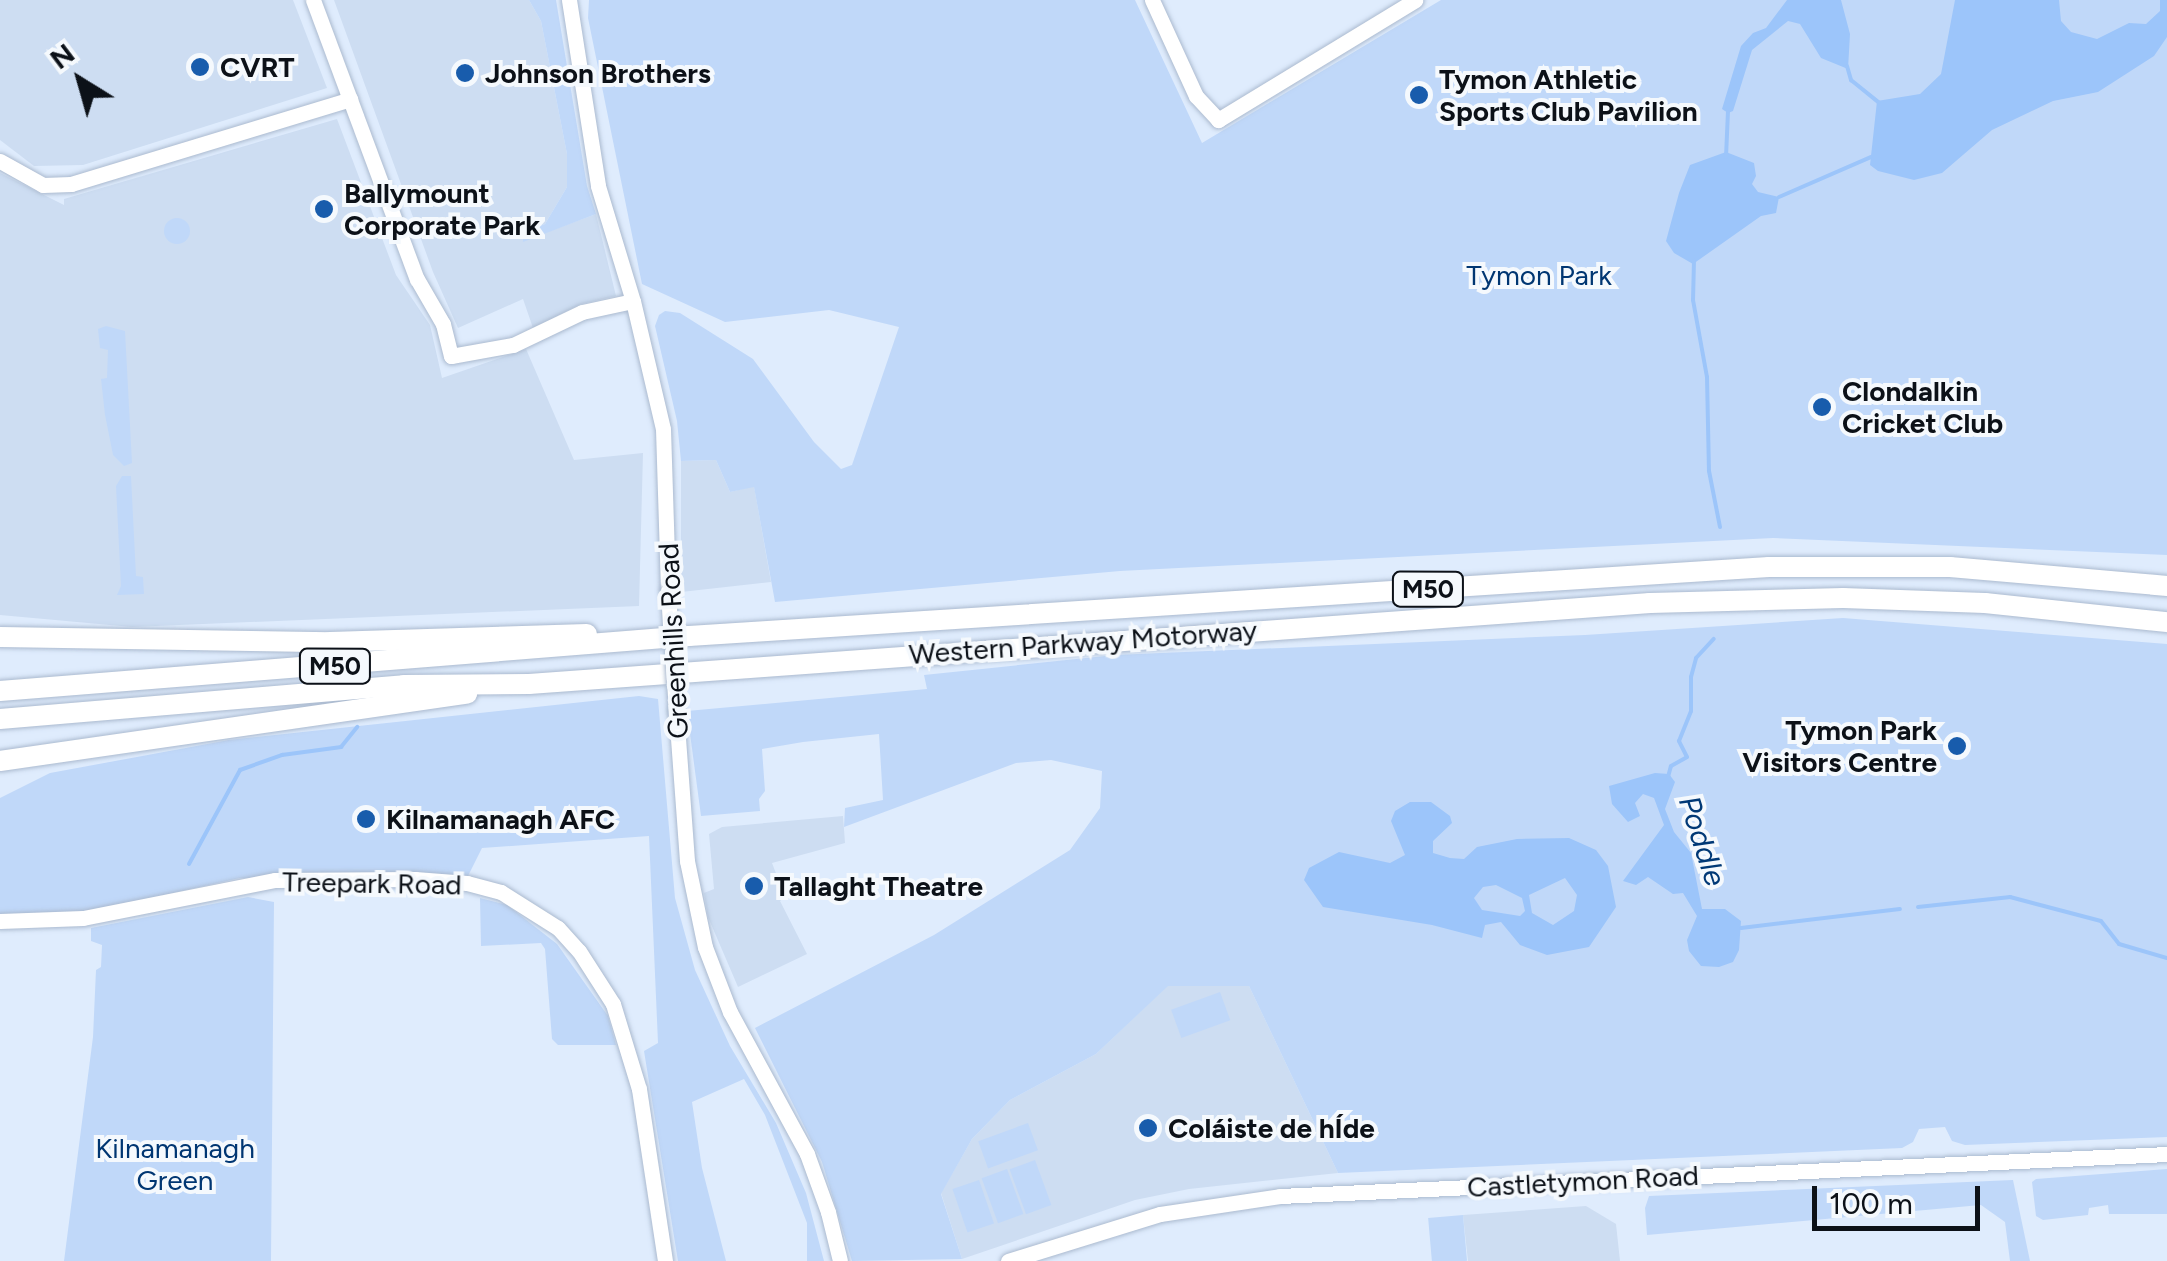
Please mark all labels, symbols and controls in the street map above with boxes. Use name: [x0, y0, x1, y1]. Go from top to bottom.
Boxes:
north arrow: [30, 30, 130, 130]
text: N: [43, 36, 81, 76]
place label: CVRT: [220, 50, 295, 84]
marker: CVRT: [189, 56, 211, 78]
place label: Johnson Brothers: [485, 56, 711, 90]
marker: Johnson Brothers: [454, 62, 476, 84]
place label: Tymon Athletic Sports Club Pavilion: [1439, 62, 1698, 128]
marker: Tymon Athletic Sports Club Pavilion: [1408, 84, 1430, 106]
place label: Ballymount Corporate Park: [344, 176, 540, 242]
marker: Ballymount Corporate Park: [313, 198, 335, 220]
park label: Tymon Park: [1466, 258, 1612, 292]
place label: Clondalkin Cricket Club: [1842, 374, 2003, 440]
marker: Clondalkin Cricket Club: [1811, 396, 1833, 418]
street label: Greenhills Road: [651, 542, 695, 740]
road number: M50: [1390, 569, 1466, 609]
street label: Western Parkway Motorway: [908, 613, 1258, 671]
road number: M50: [298, 646, 372, 686]
place label: Tymon Park Visitors Centre: [1742, 713, 1937, 779]
marker: Tymon Park Visitors Centre: [1946, 735, 1968, 757]
water label: Poddle: [1671, 791, 1733, 891]
place label: Kilnamanagh AFC: [386, 802, 615, 836]
marker: Kilnamanagh AFC: [355, 808, 377, 830]
street label: Treepark Road: [282, 865, 462, 901]
place label: Tallaght Theatre: [774, 869, 983, 903]
marker: Tallaght Theatre: [743, 875, 765, 897]
place label: Coláiste de hÍde: [1168, 1111, 1375, 1145]
marker: Coláiste de hÍde: [1137, 1117, 1159, 1139]
park label: Kilnamanagh Green: [95, 1131, 255, 1197]
street label: Castletymon Road: [1466, 1158, 1700, 1204]
scale bar: [1817, 1166, 1984, 1228]
text: 100 m: [1829, 1185, 1913, 1222]

